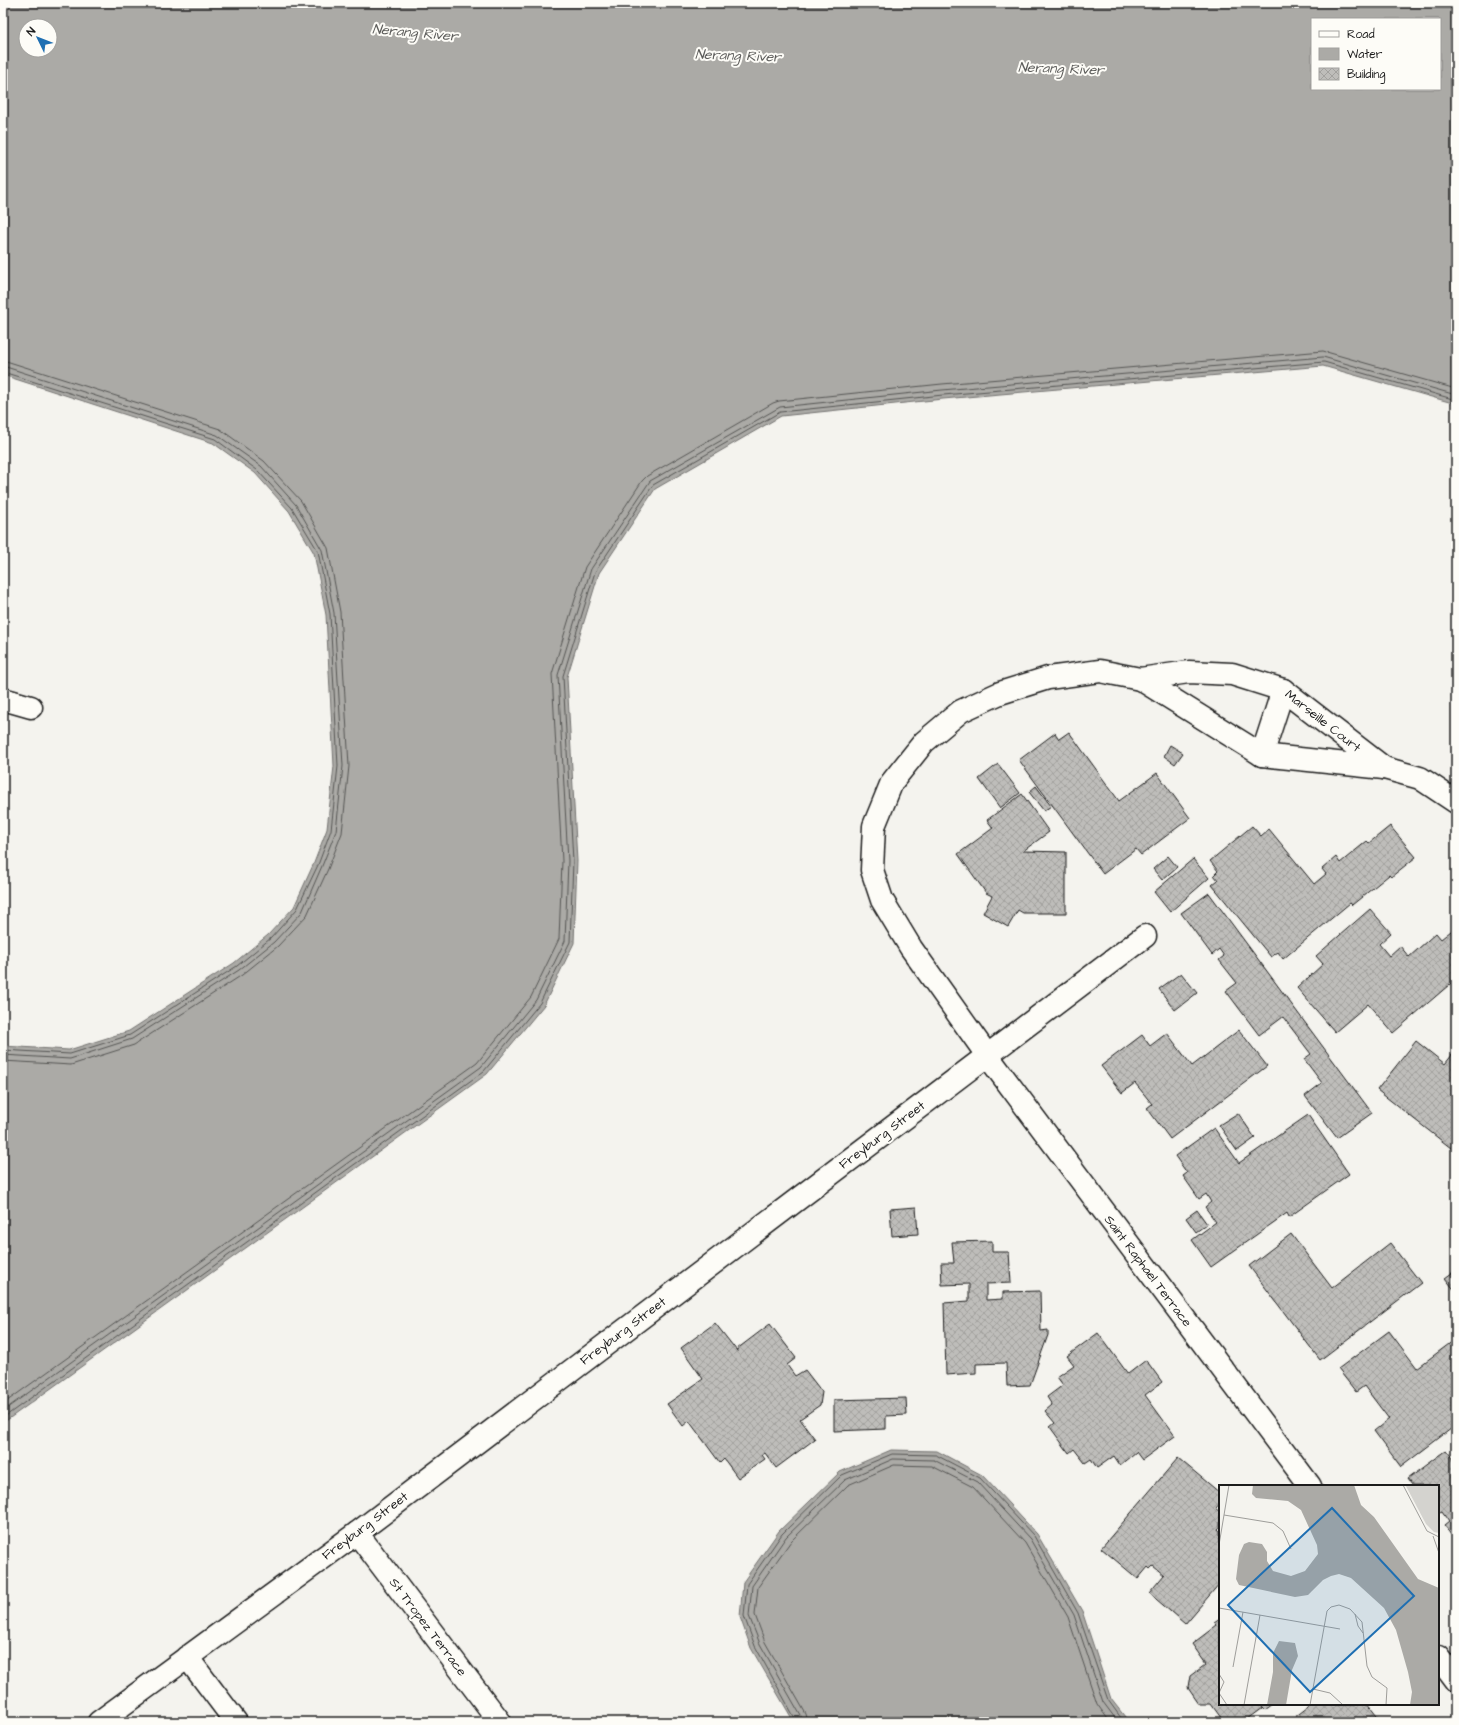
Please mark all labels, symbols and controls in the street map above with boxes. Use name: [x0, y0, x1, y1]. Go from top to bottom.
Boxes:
north arrow: [18, 18, 58, 58]
legend: [1311, 18, 1441, 90]
water label: Nerang River: [371, 19, 460, 47]
text: N: [23, 24, 39, 39]
text: Road: [1347, 26, 1375, 43]
water label: Nerang River: [695, 45, 782, 68]
text: Water: [1347, 46, 1383, 63]
water label: Nerang River: [1018, 58, 1105, 81]
text: Building: [1347, 66, 1385, 84]
street label: Marseille Court: [1281, 686, 1365, 757]
street label: Freyburg Street: [835, 1096, 930, 1174]
street label: Saint Raphael Terrace: [1100, 1211, 1196, 1331]
street label: Freyburg Street: [576, 1292, 671, 1370]
inset map: [1219, 1485, 1439, 1705]
street label: Freyburg Street: [318, 1487, 413, 1565]
street label: St Tropez Terrace: [385, 1574, 471, 1680]

